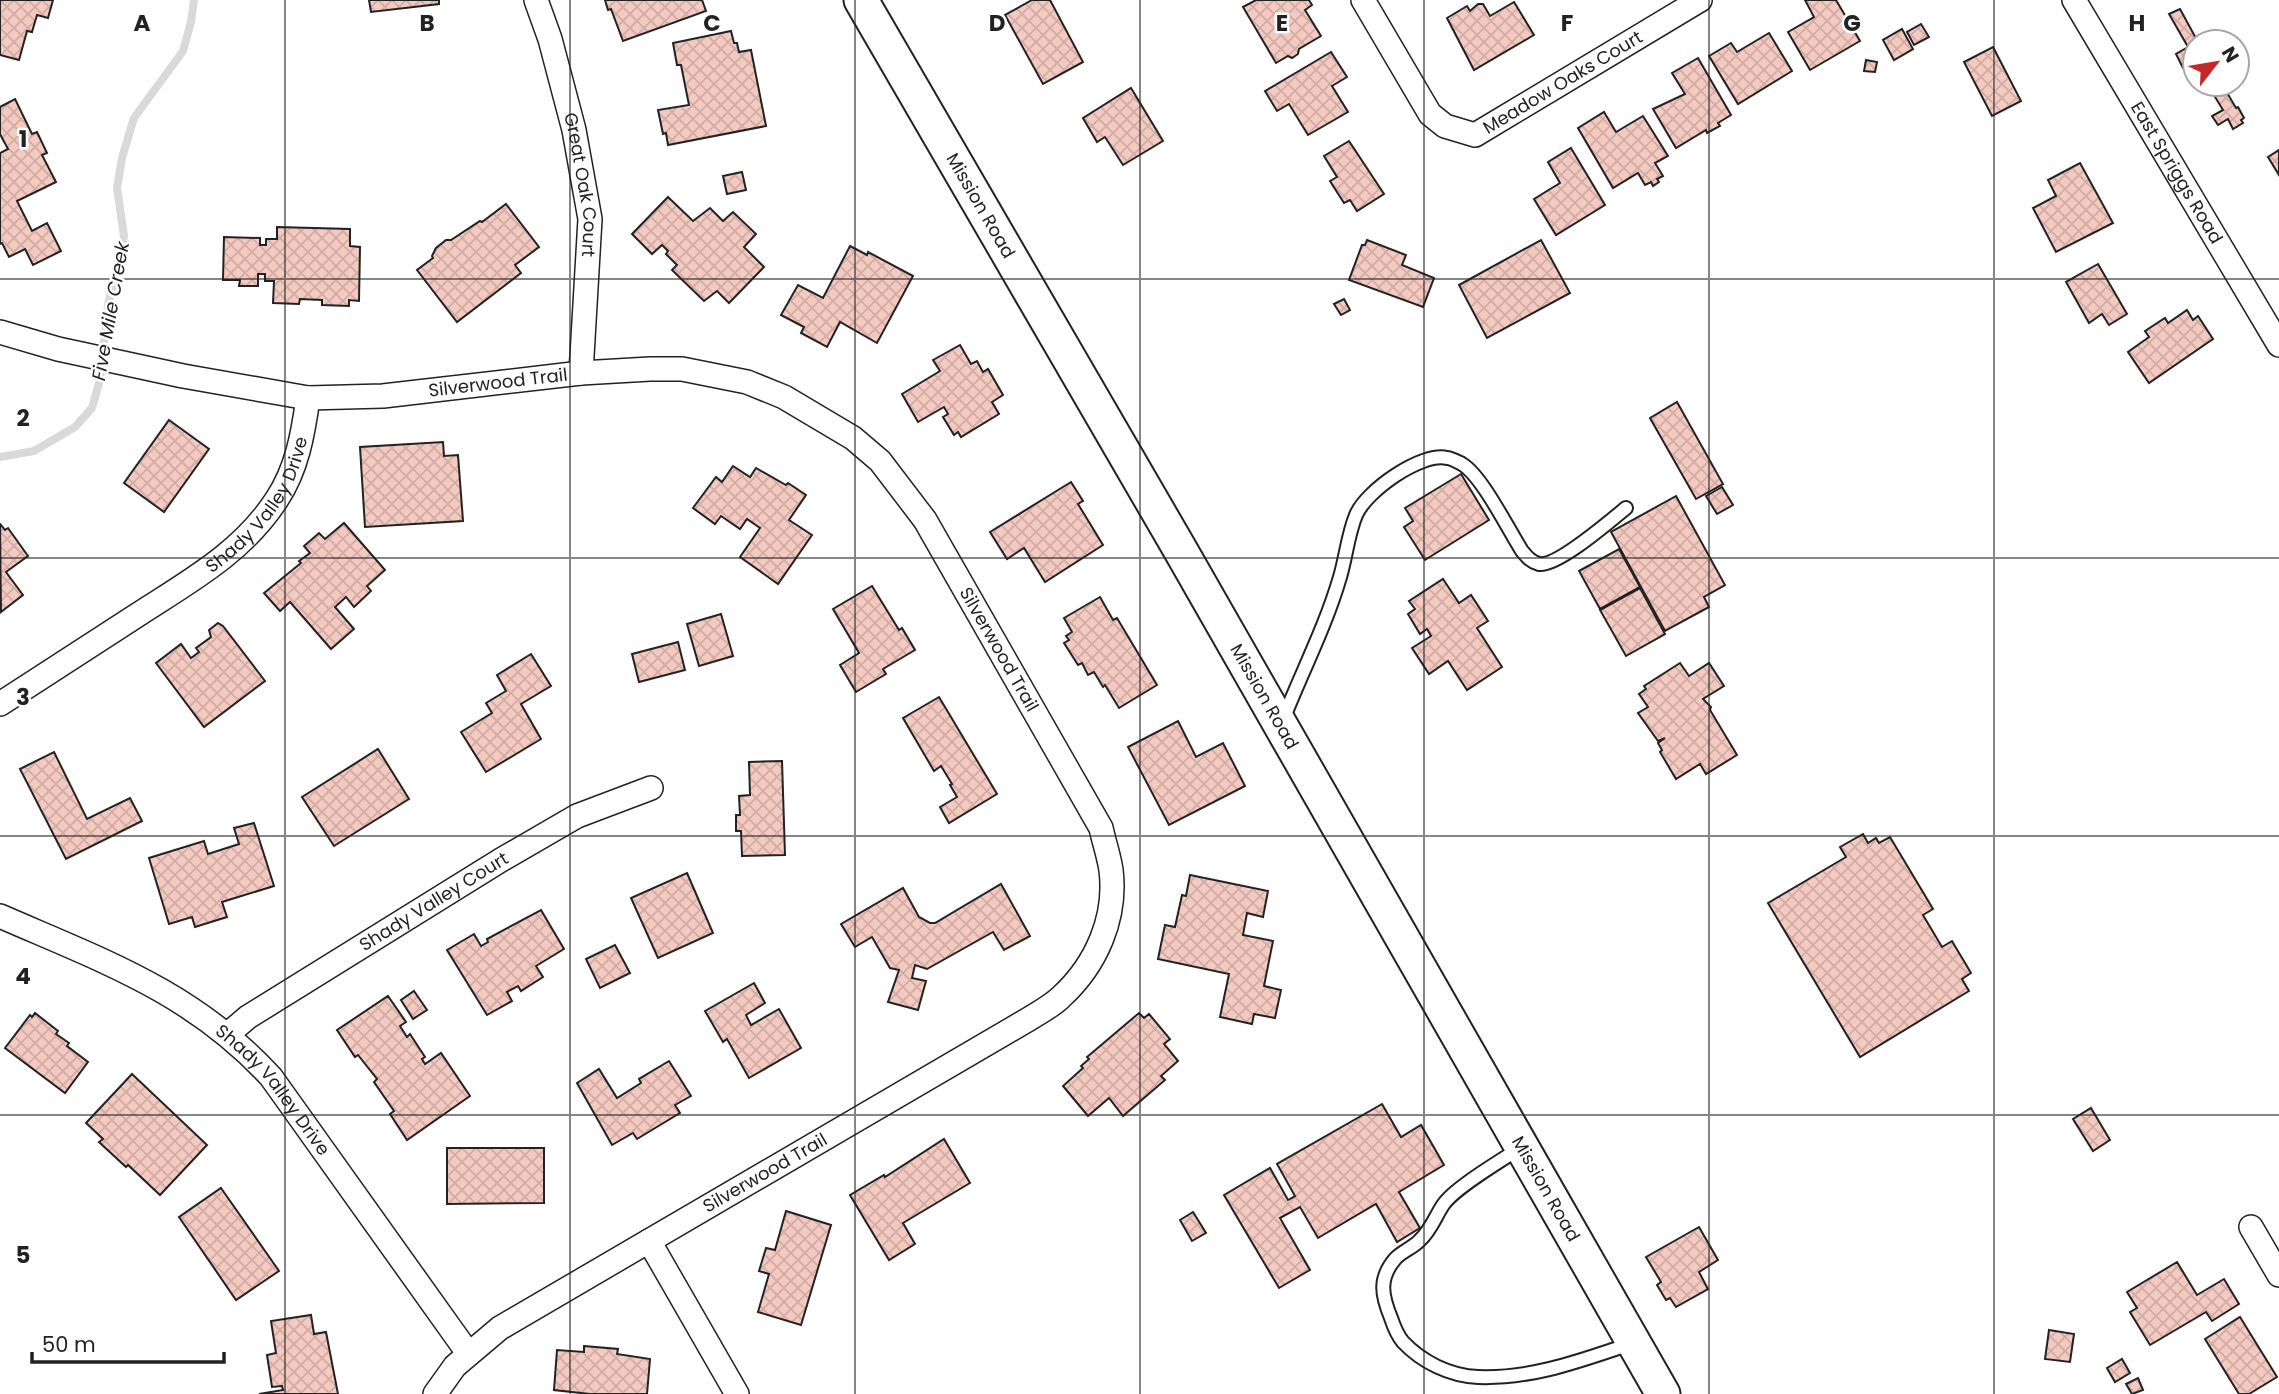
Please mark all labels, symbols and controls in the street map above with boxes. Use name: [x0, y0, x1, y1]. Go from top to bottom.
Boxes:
text: A: [134, 7, 151, 39]
text: B: [419, 7, 435, 39]
text: C: [703, 7, 721, 39]
text: D: [989, 7, 1005, 39]
text: E: [1276, 7, 1288, 39]
text: F: [1561, 7, 1573, 39]
text: G: [1843, 7, 1861, 39]
text: H: [2129, 7, 2145, 39]
street label: Meadow Oaks Court: [1478, 24, 1647, 140]
north arrow: [2181, 28, 2251, 98]
text: N: [2215, 41, 2245, 68]
street label: East Spriggs Road: [2125, 97, 2229, 248]
street label: Great Oak Court: [558, 110, 603, 258]
text: 1: [19, 123, 27, 155]
street label: Mission Road: [941, 148, 1021, 263]
water label: Five Mile Creek: [85, 238, 136, 383]
street label: Silverwood Trail: [427, 362, 569, 403]
text: 2: [16, 402, 30, 434]
street label: Shady Valley Drive: [200, 434, 313, 578]
street label: Silverwood Trail: [954, 582, 1045, 716]
street label: Mission Road: [1225, 639, 1305, 754]
text: 3: [16, 681, 30, 713]
street label: Shady Valley Court: [354, 845, 513, 957]
text: 4: [15, 960, 31, 992]
street label: Shady Valley Drive: [211, 1018, 336, 1160]
street label: Silverwood Trail: [698, 1127, 831, 1218]
street label: Mission Road: [1506, 1131, 1586, 1246]
text: 5: [16, 1239, 30, 1271]
scale bar: [32, 1320, 224, 1364]
text: 50 m: [42, 1330, 96, 1359]

